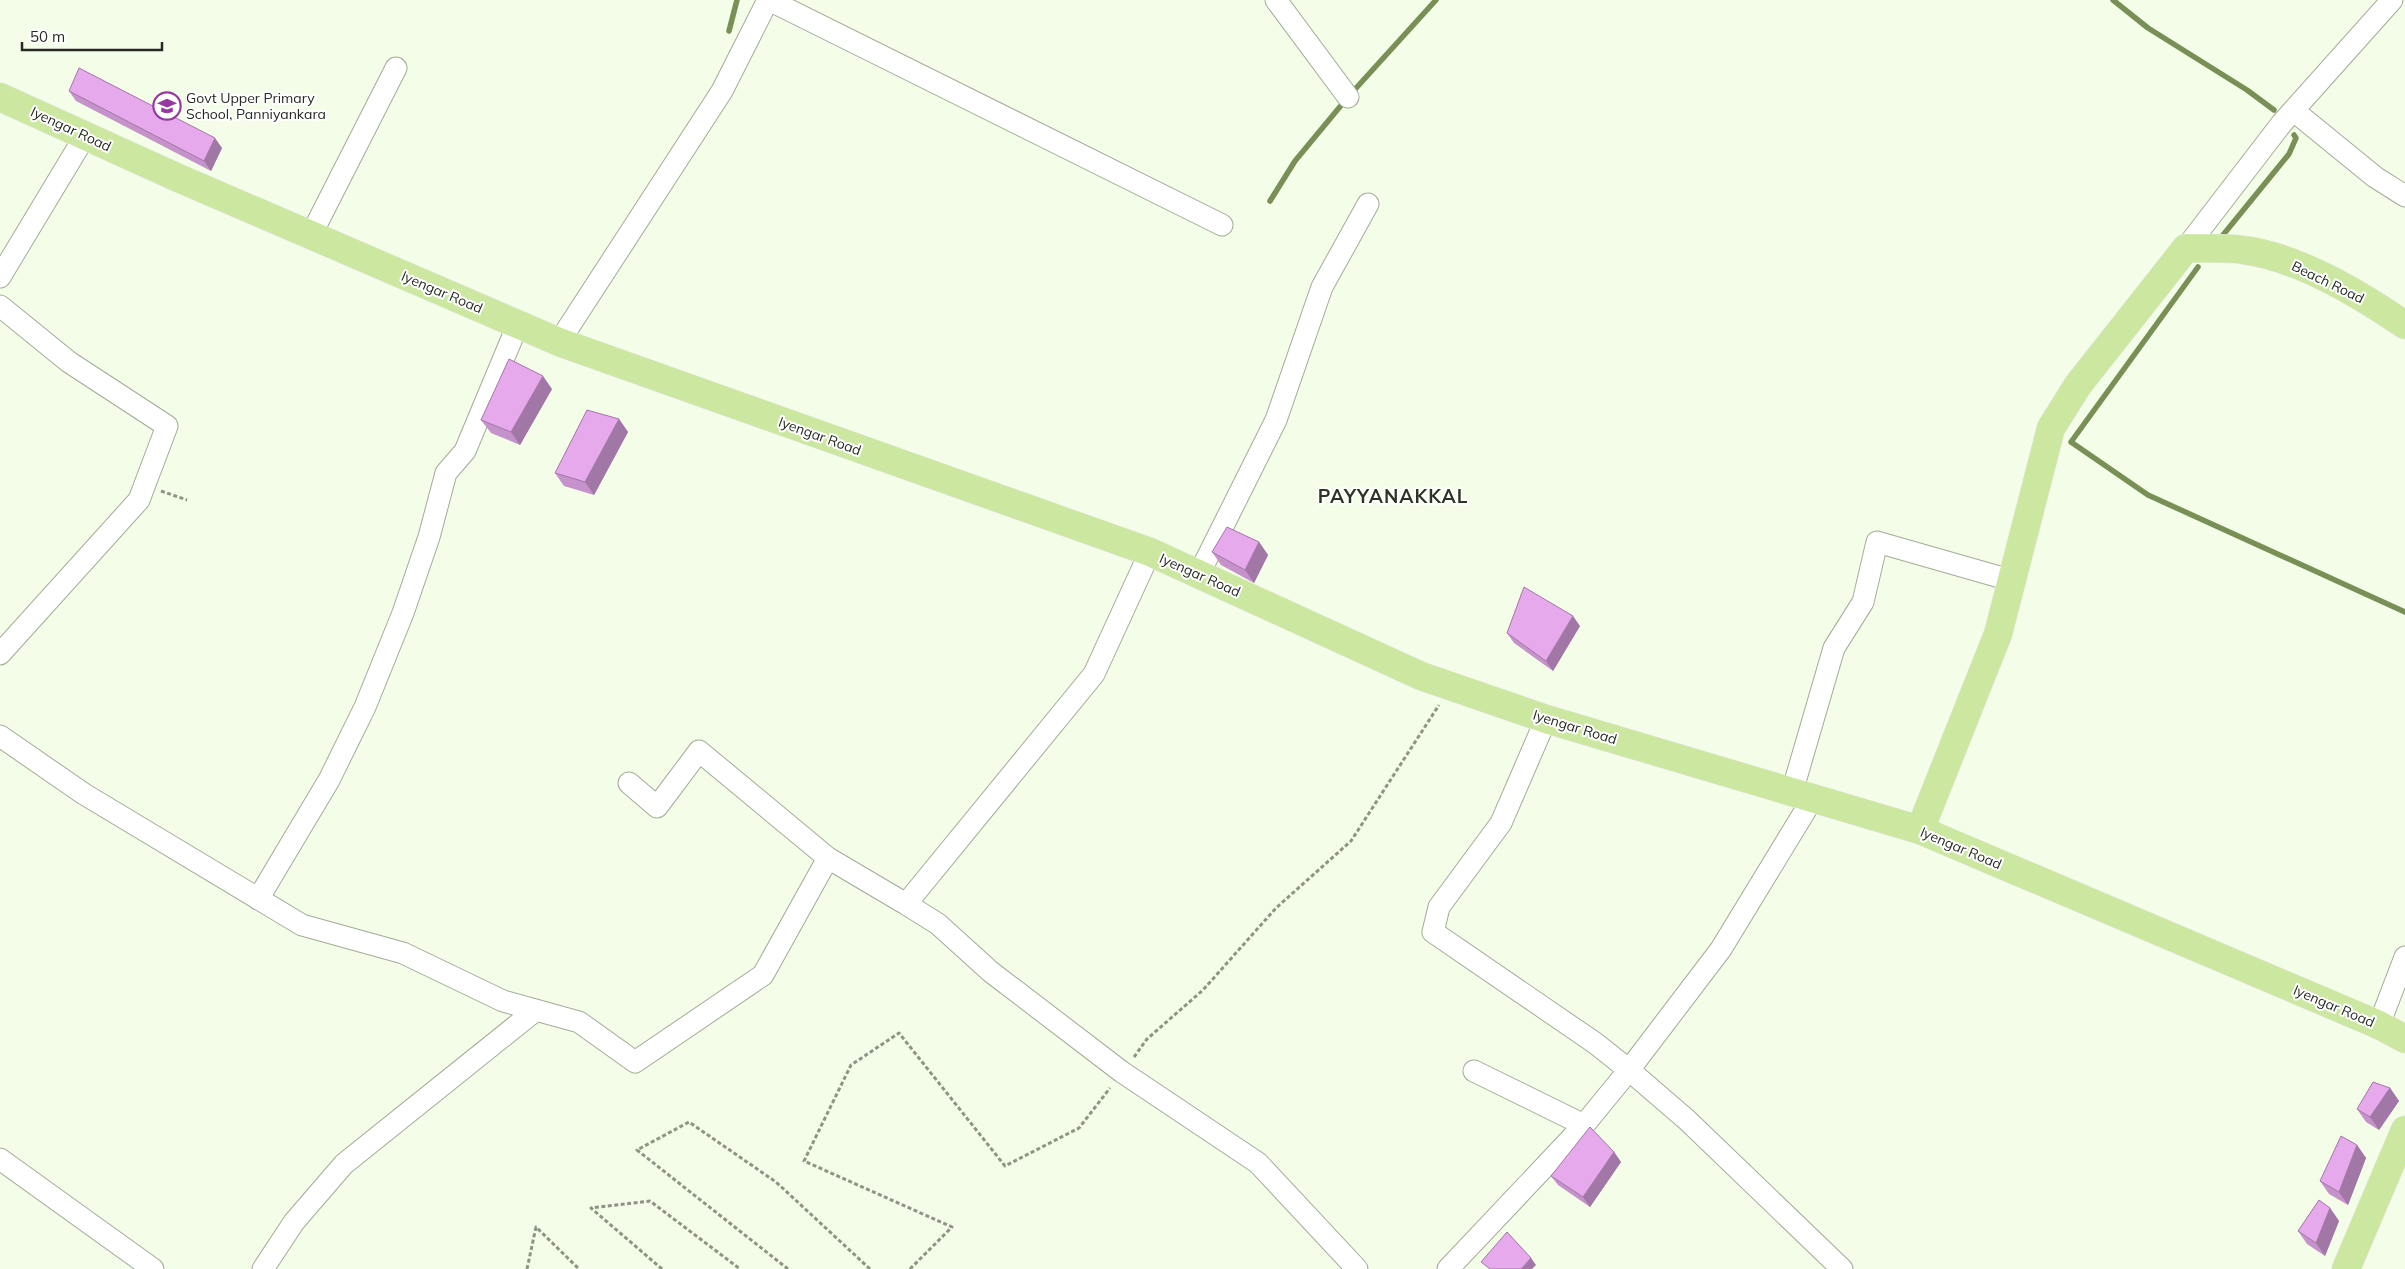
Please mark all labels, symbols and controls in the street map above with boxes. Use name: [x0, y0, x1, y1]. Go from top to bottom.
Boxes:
scale bar: [22, 20, 162, 52]
text: 50 m: [30, 27, 65, 46]
place label: Govt Upper Primary School, Panniyankara: [186, 89, 326, 123]
school or university icon: Govt Upper Primary School, Panniyankara: [152, 91, 182, 121]
street label: Iyengar Road: [28, 103, 114, 155]
street label: Beach Road: [2289, 257, 2367, 307]
street label: Iyengar Road: [399, 267, 485, 317]
street label: Iyengar Road: [776, 413, 864, 459]
district label: PAYYANAKKAL: [1318, 484, 1468, 508]
street label: Iyengar Road: [1157, 549, 1243, 601]
street label: Iyengar Road: [1531, 706, 1619, 748]
street label: Iyengar Road: [1918, 823, 2004, 873]
street label: Iyengar Road: [2291, 981, 2377, 1031]

